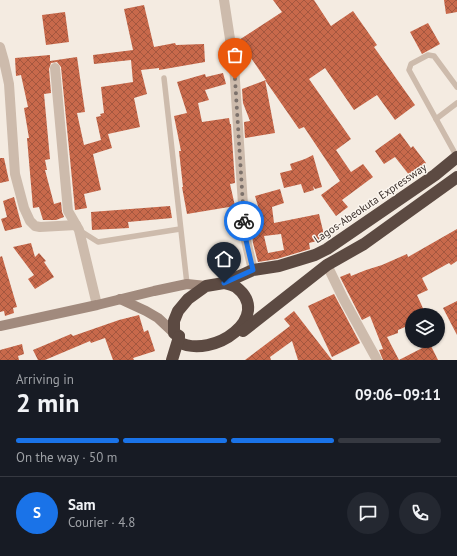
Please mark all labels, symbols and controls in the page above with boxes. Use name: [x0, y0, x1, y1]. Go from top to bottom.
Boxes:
pin: [218, 38, 252, 79]
icon: bag: [224, 44, 246, 66]
street label: Lagos-Abeokuta Expressway: [311, 159, 430, 246]
courier: [224, 201, 264, 241]
icon: bike: [233, 210, 255, 232]
pin: [207, 242, 241, 283]
icon: home: [213, 248, 235, 270]
map controls: [405, 308, 445, 348]
button: layers: [405, 308, 445, 348]
text: Arriving in: [16, 371, 74, 388]
text: 09:06–09:11: [355, 385, 441, 404]
text: 2 min: [16, 386, 79, 419]
text: On the way · 50 m: [16, 449, 117, 466]
button: chat: [347, 492, 389, 534]
button: phone: [399, 492, 441, 534]
text: Sam: [68, 495, 95, 514]
text: S: [33, 503, 41, 522]
text: Courier · 4.8: [68, 514, 135, 531]

